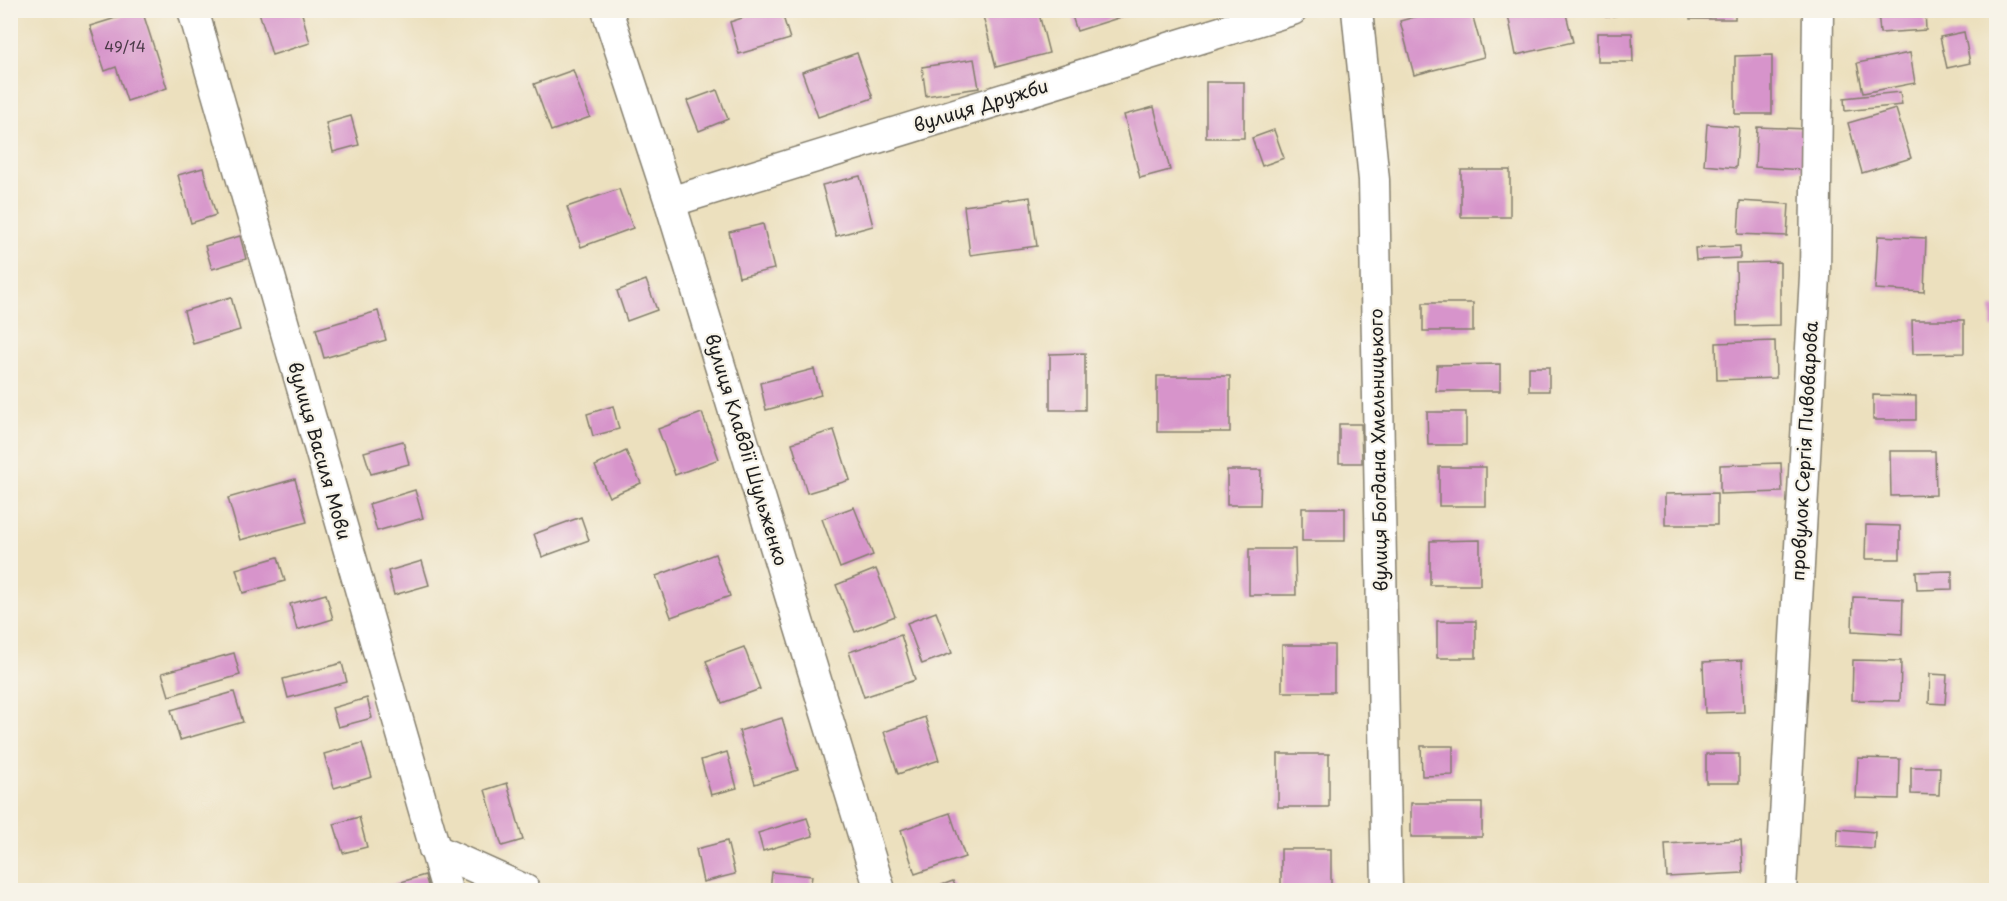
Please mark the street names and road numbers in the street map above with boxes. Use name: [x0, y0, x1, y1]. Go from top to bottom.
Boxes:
street label: вулиця Дружби: [910, 71, 1051, 138]
street label: вулиця Богдана Хмельницького: [1362, 308, 1393, 592]
street label: провулок Сергія Пивоварова: [1783, 320, 1824, 581]
street label: вулиця Клавдії Шульженко: [699, 330, 796, 569]
street label: вулиця Василя Мови: [282, 359, 359, 543]

